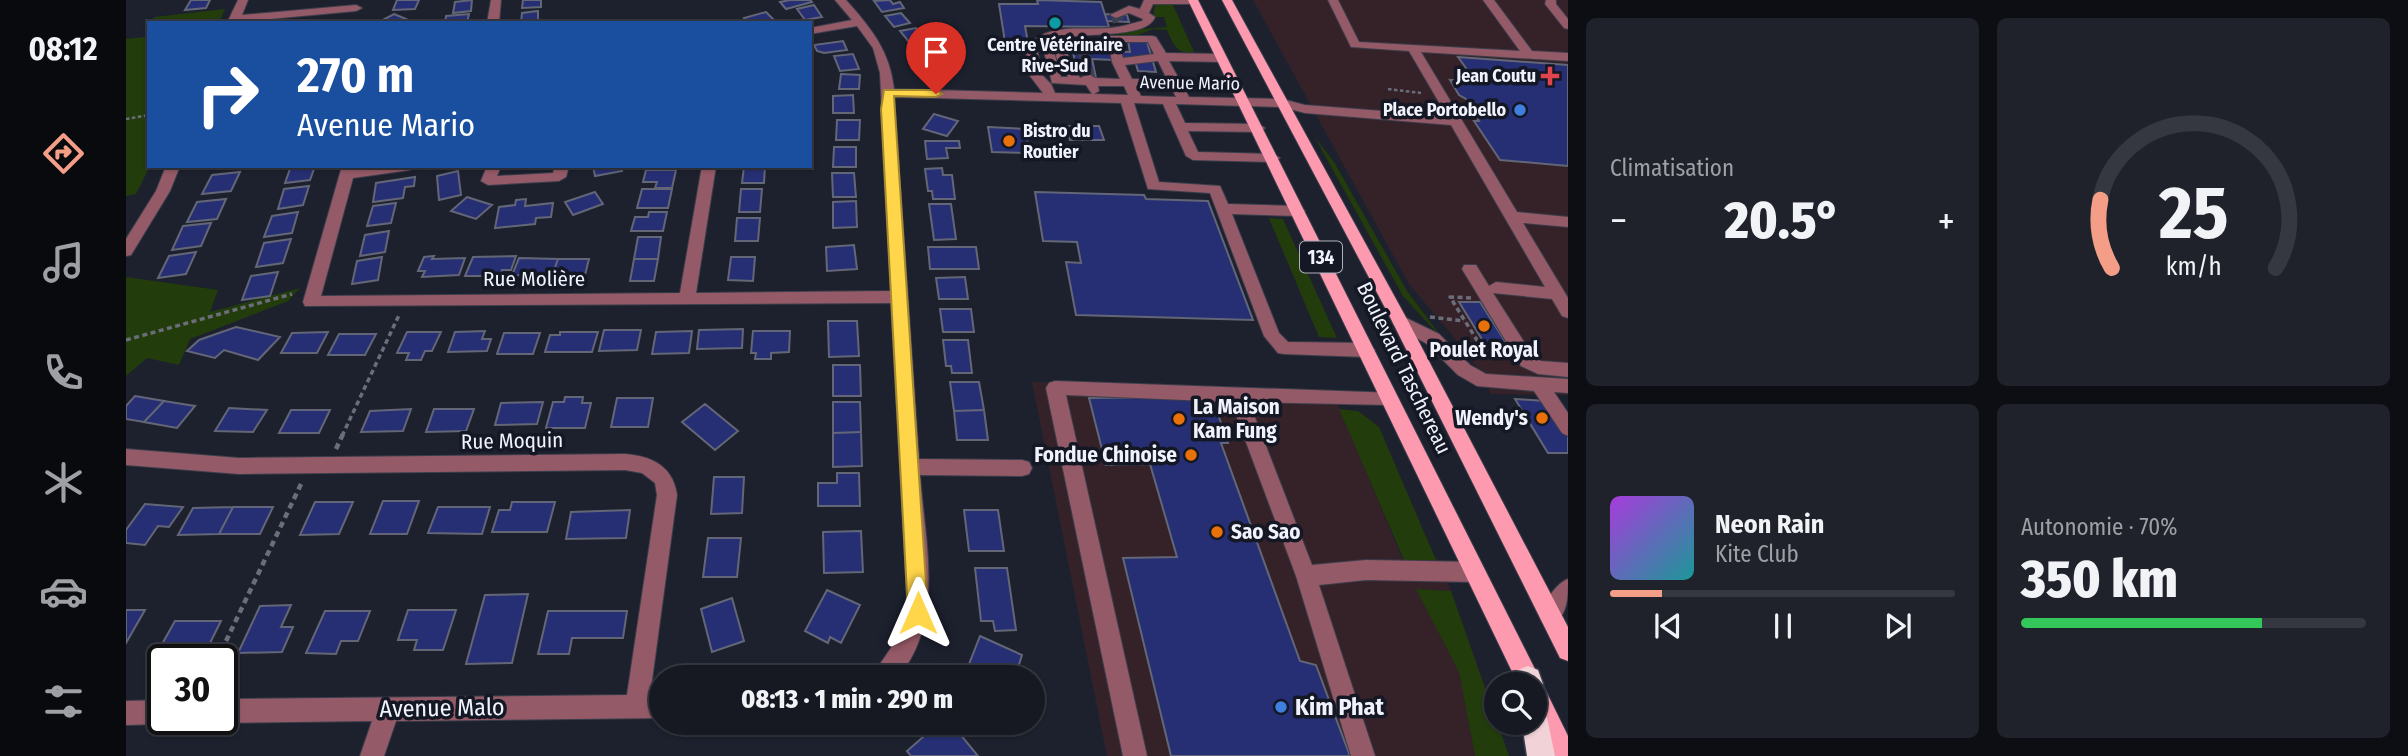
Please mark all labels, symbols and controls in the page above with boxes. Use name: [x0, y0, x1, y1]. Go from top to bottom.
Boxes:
marker: Centre Vétérinaire Rive-Sud: [1047, 15, 1063, 31]
pin: [906, 22, 966, 94]
text: 08:12: [29, 30, 97, 68]
icon: arrive: [917, 33, 955, 71]
place label: Centre Vétérinaire Rive-Sud: [987, 34, 1123, 77]
text: 270 m: [297, 46, 414, 105]
icon: right: [182, 49, 273, 140]
place label: Jean Coutu: [1455, 65, 1536, 87]
marker: Jean Coutu: [1542, 68, 1558, 84]
street label: Avenue Mario: [1140, 71, 1240, 95]
place label: Place Portobello: [1383, 99, 1506, 121]
marker: Place Portobello: [1512, 102, 1528, 118]
text: Avenue Mario: [297, 106, 475, 144]
place label: Bistro du Routier: [1023, 120, 1091, 163]
icon: directions: [39, 129, 88, 178]
marker: Bistro du Routier: [1001, 133, 1017, 149]
text: Climatisation: [1610, 154, 1734, 182]
text: 25: [2158, 170, 2228, 257]
text: 20.5°: [1725, 189, 1840, 252]
text: −: [1610, 198, 1627, 244]
text: +: [1938, 198, 1955, 244]
icon: music: [39, 238, 88, 287]
road number: 134: [1300, 242, 1342, 272]
text: km/h: [2166, 252, 2221, 282]
street label: Rue Molière: [483, 266, 585, 292]
street label: Boulevard Taschereau: [1351, 278, 1457, 458]
marker: Poulet Royal: [1476, 318, 1492, 334]
place label: Poulet Royal: [1429, 337, 1539, 363]
icon: phone: [39, 348, 88, 397]
place label: La Maison Kam Fung: [1193, 394, 1280, 444]
place label: Wendy's: [1455, 405, 1528, 431]
marker: Wendy's: [1534, 410, 1550, 426]
marker: La Maison Kam Fung: [1171, 411, 1187, 427]
street label: Rue Moquin: [461, 427, 563, 455]
place label: Fondue Chinoise: [1034, 442, 1177, 468]
marker: Fondue Chinoise: [1183, 447, 1199, 463]
icon: climate: [39, 458, 88, 507]
text: Neon Rain: [1715, 509, 1824, 540]
text: Autonomie · 70%: [2021, 513, 2177, 541]
place label: Sao Sao: [1231, 519, 1300, 545]
marker: Sao Sao: [1209, 524, 1225, 540]
text: Kite Club: [1715, 540, 1799, 568]
text: 350 km: [2021, 548, 2178, 611]
icon: car: [39, 567, 88, 616]
position arrow: [881, 576, 955, 650]
icon: previous: [1649, 607, 1687, 645]
icon: pause: [1764, 607, 1802, 645]
icon: next: [1879, 607, 1917, 645]
speed limit sign: 30: [147, 644, 238, 735]
map controls: [1484, 672, 1547, 735]
button: search: [1484, 672, 1547, 735]
icon: filters: [39, 677, 88, 726]
text: 08:13 · 1 min · 290 m: [741, 684, 953, 715]
street label: Avenue Malo: [379, 693, 505, 723]
place label: Kim Phat: [1295, 693, 1385, 721]
marker: Kim Phat: [1273, 699, 1289, 715]

